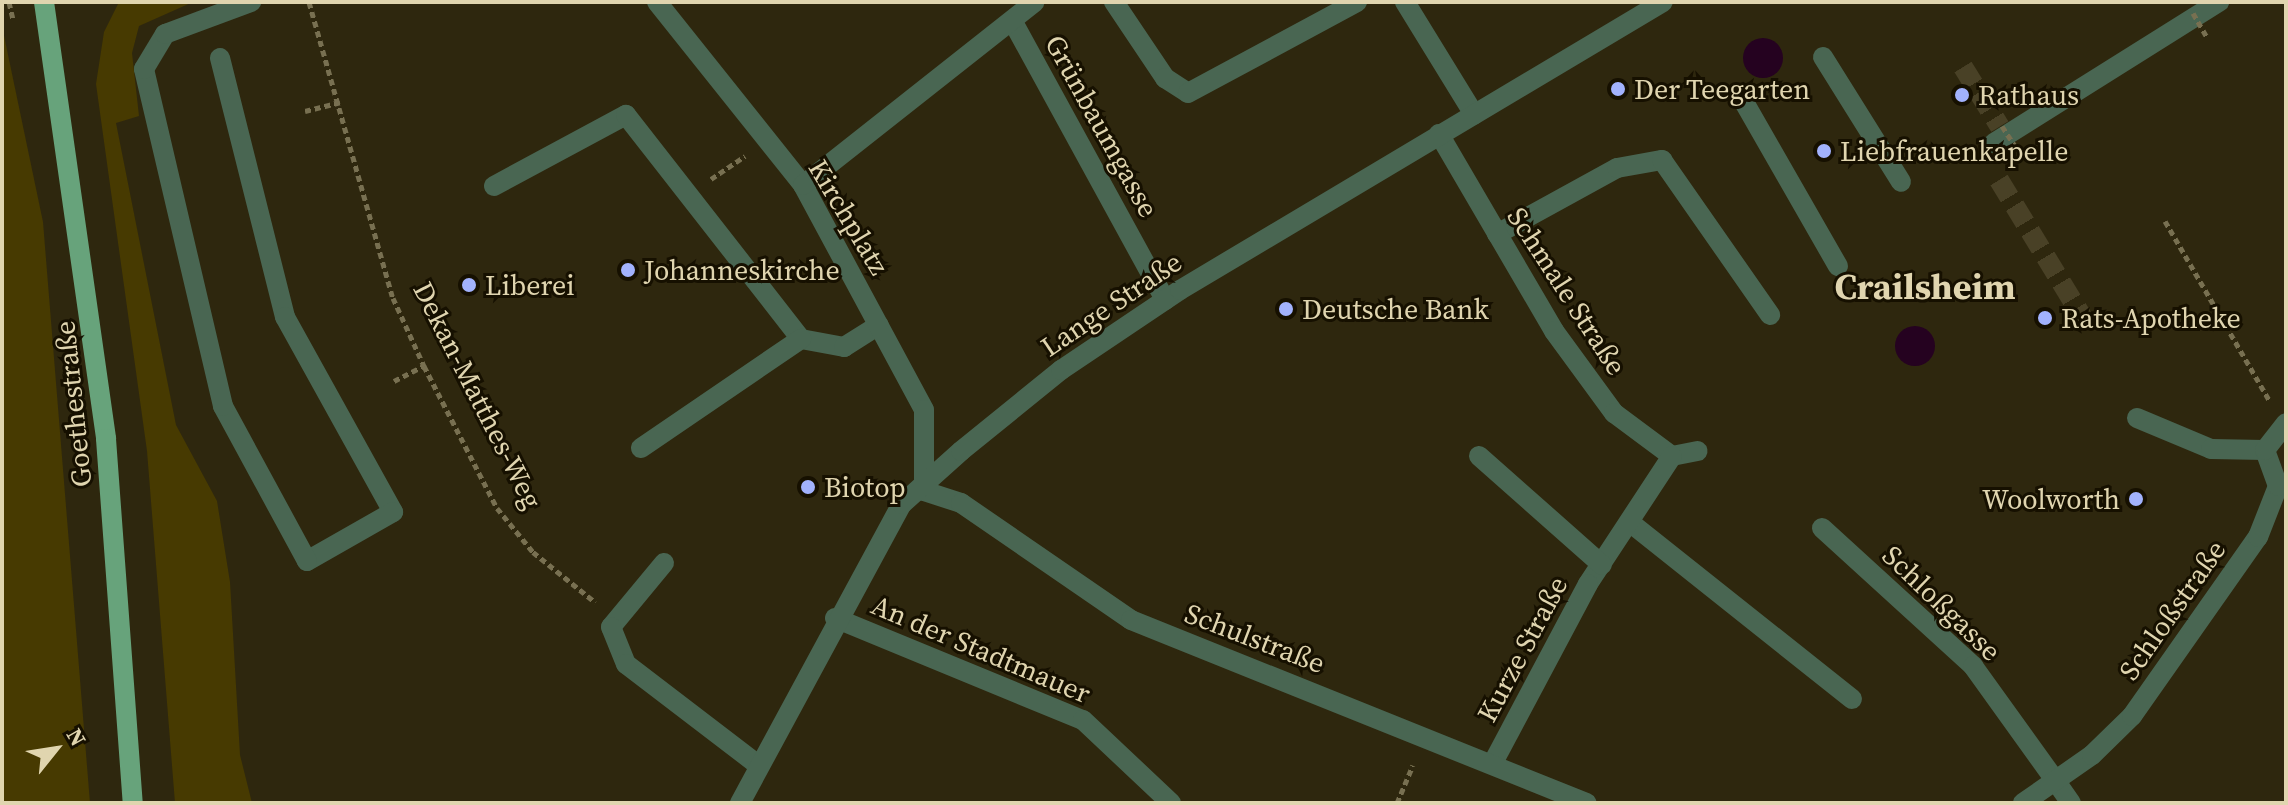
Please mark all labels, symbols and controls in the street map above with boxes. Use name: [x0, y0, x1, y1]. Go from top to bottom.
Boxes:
street label: Grünbaumgasse: [1038, 29, 1166, 223]
place label: Der Teegarten: [1634, 72, 1811, 106]
place label: Rathaus: [1978, 78, 2079, 112]
marker: Der Teegarten: [1609, 80, 1627, 98]
marker: Rathaus: [1953, 86, 1971, 104]
place label: Liebfrauenkapelle: [1840, 134, 2068, 168]
marker: Liebfrauenkapelle: [1815, 142, 1833, 160]
street label: Kirchplatz: [801, 153, 897, 281]
street label: Schmale Straße: [1500, 201, 1634, 381]
street label: Lange Straße: [1034, 245, 1188, 363]
place label: Johanneskirche: [644, 253, 840, 287]
marker: Johanneskirche: [619, 261, 637, 279]
district label: Crailsheim: [1834, 265, 2016, 309]
place label: Liberei: [485, 268, 575, 302]
street label: Dekan-Matthes-Weg: [406, 276, 550, 514]
marker: Liberei: [460, 276, 478, 294]
place label: Deutsche Bank: [1302, 292, 1489, 326]
marker: Deutsche Bank: [1277, 300, 1295, 318]
place label: Rats-Apotheke: [2061, 301, 2241, 335]
marker: Rats-Apotheke: [2036, 309, 2054, 327]
street label: Goethestraße: [48, 319, 98, 489]
place label: Biotop: [824, 470, 906, 504]
marker: Biotop: [799, 478, 817, 496]
place label: Woolworth: [1982, 482, 2120, 516]
marker: Woolworth: [2127, 490, 2145, 508]
street label: Schloßstraße: [2112, 534, 2232, 686]
street label: Schloßgasse: [1876, 538, 2008, 668]
street label: Kurze Straße: [1470, 571, 1574, 727]
street label: An der Stadtmauer: [866, 588, 1096, 710]
street label: Schulstraße: [1180, 596, 1330, 680]
north arrow: [16, 709, 96, 789]
text: N: [60, 723, 94, 751]

